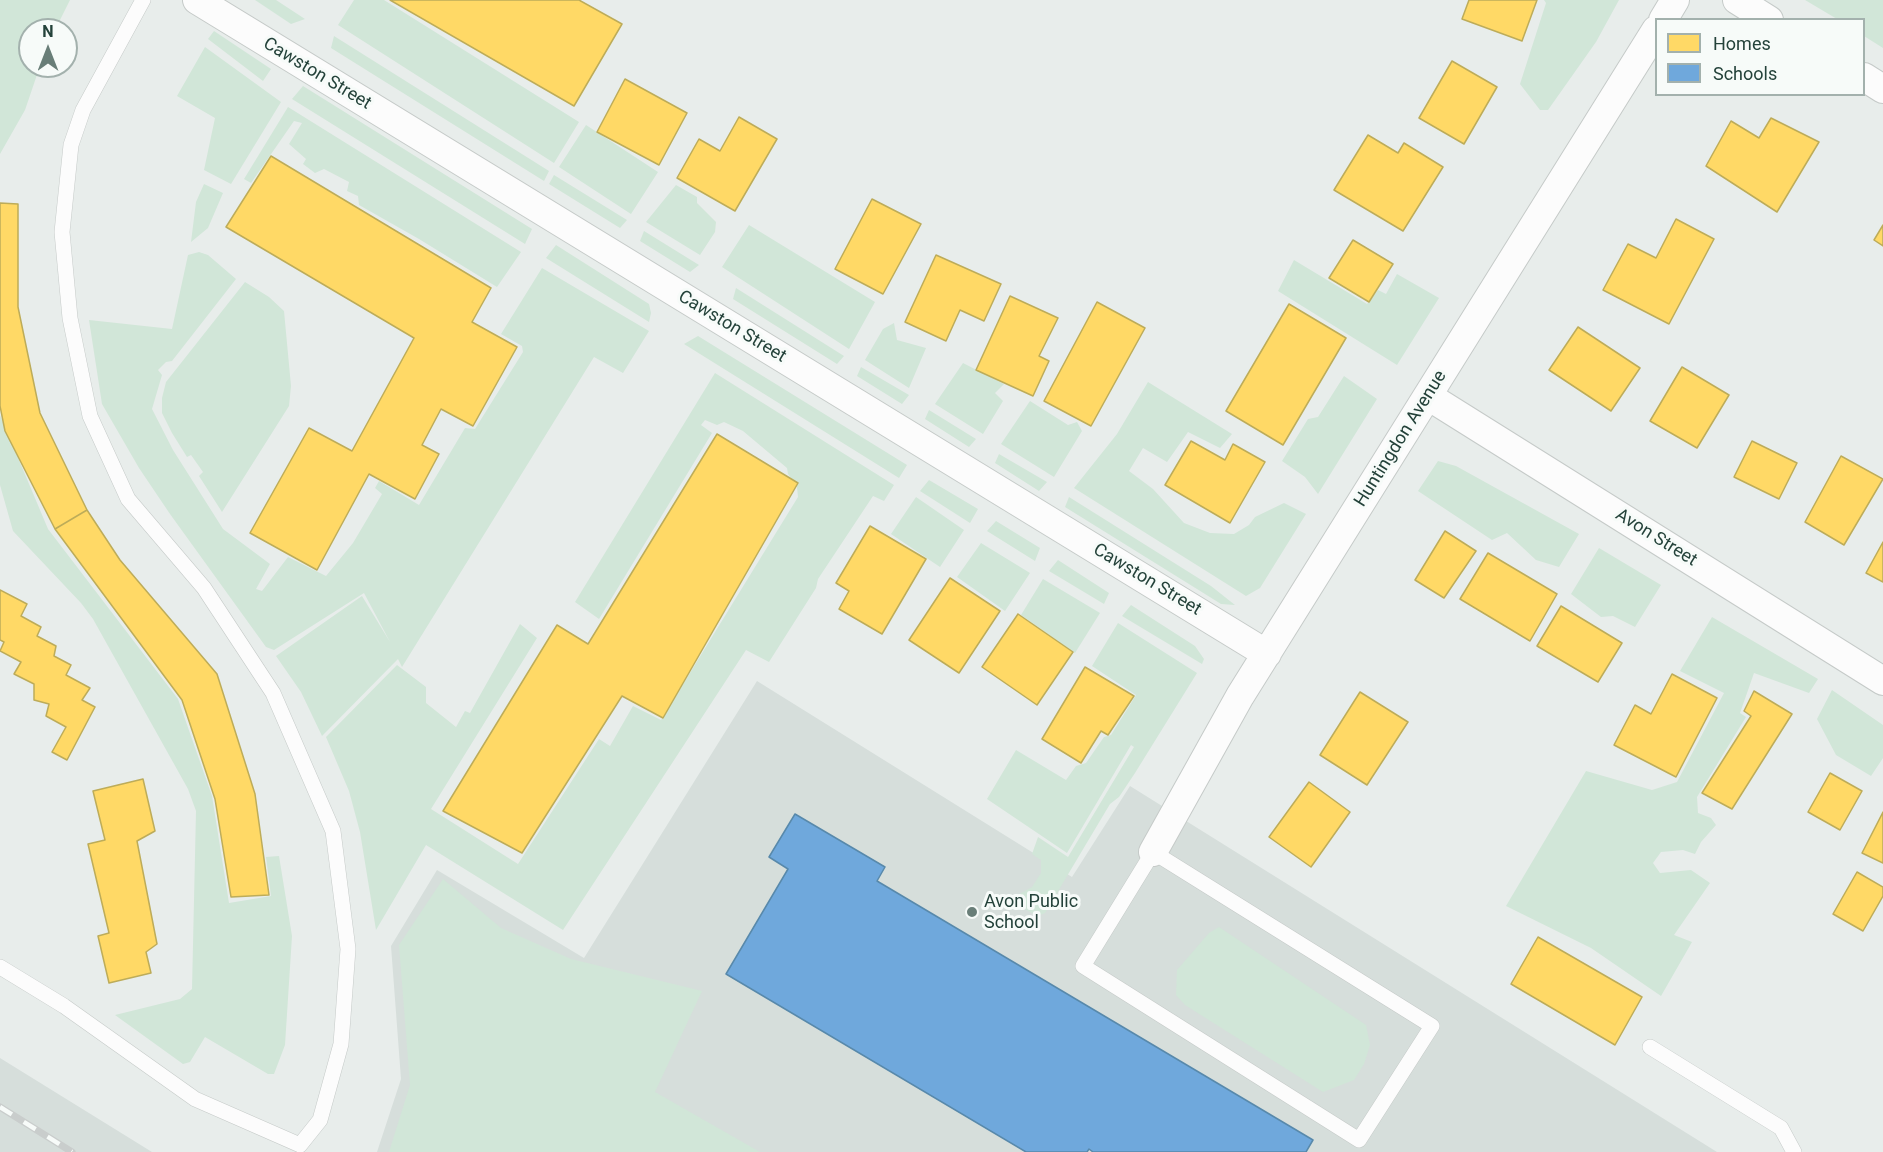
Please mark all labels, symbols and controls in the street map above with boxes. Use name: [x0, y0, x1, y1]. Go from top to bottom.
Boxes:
north arrow: [18, 18, 78, 78]
legend: [1655, 18, 1865, 96]
text: N: [42, 22, 54, 41]
street label: Cawston Street: [259, 33, 375, 115]
text: Homes: [1713, 33, 1771, 54]
text: Schools: [1713, 63, 1777, 84]
street label: Cawston Street: [674, 286, 790, 368]
street label: Huntingdon Avenue: [1350, 367, 1452, 511]
street label: Avon Street: [1611, 504, 1701, 572]
street label: Cawston Street: [1089, 539, 1205, 621]
place label: Avon Public School: [984, 891, 1078, 934]
marker: Avon Public School: [965, 905, 979, 919]

